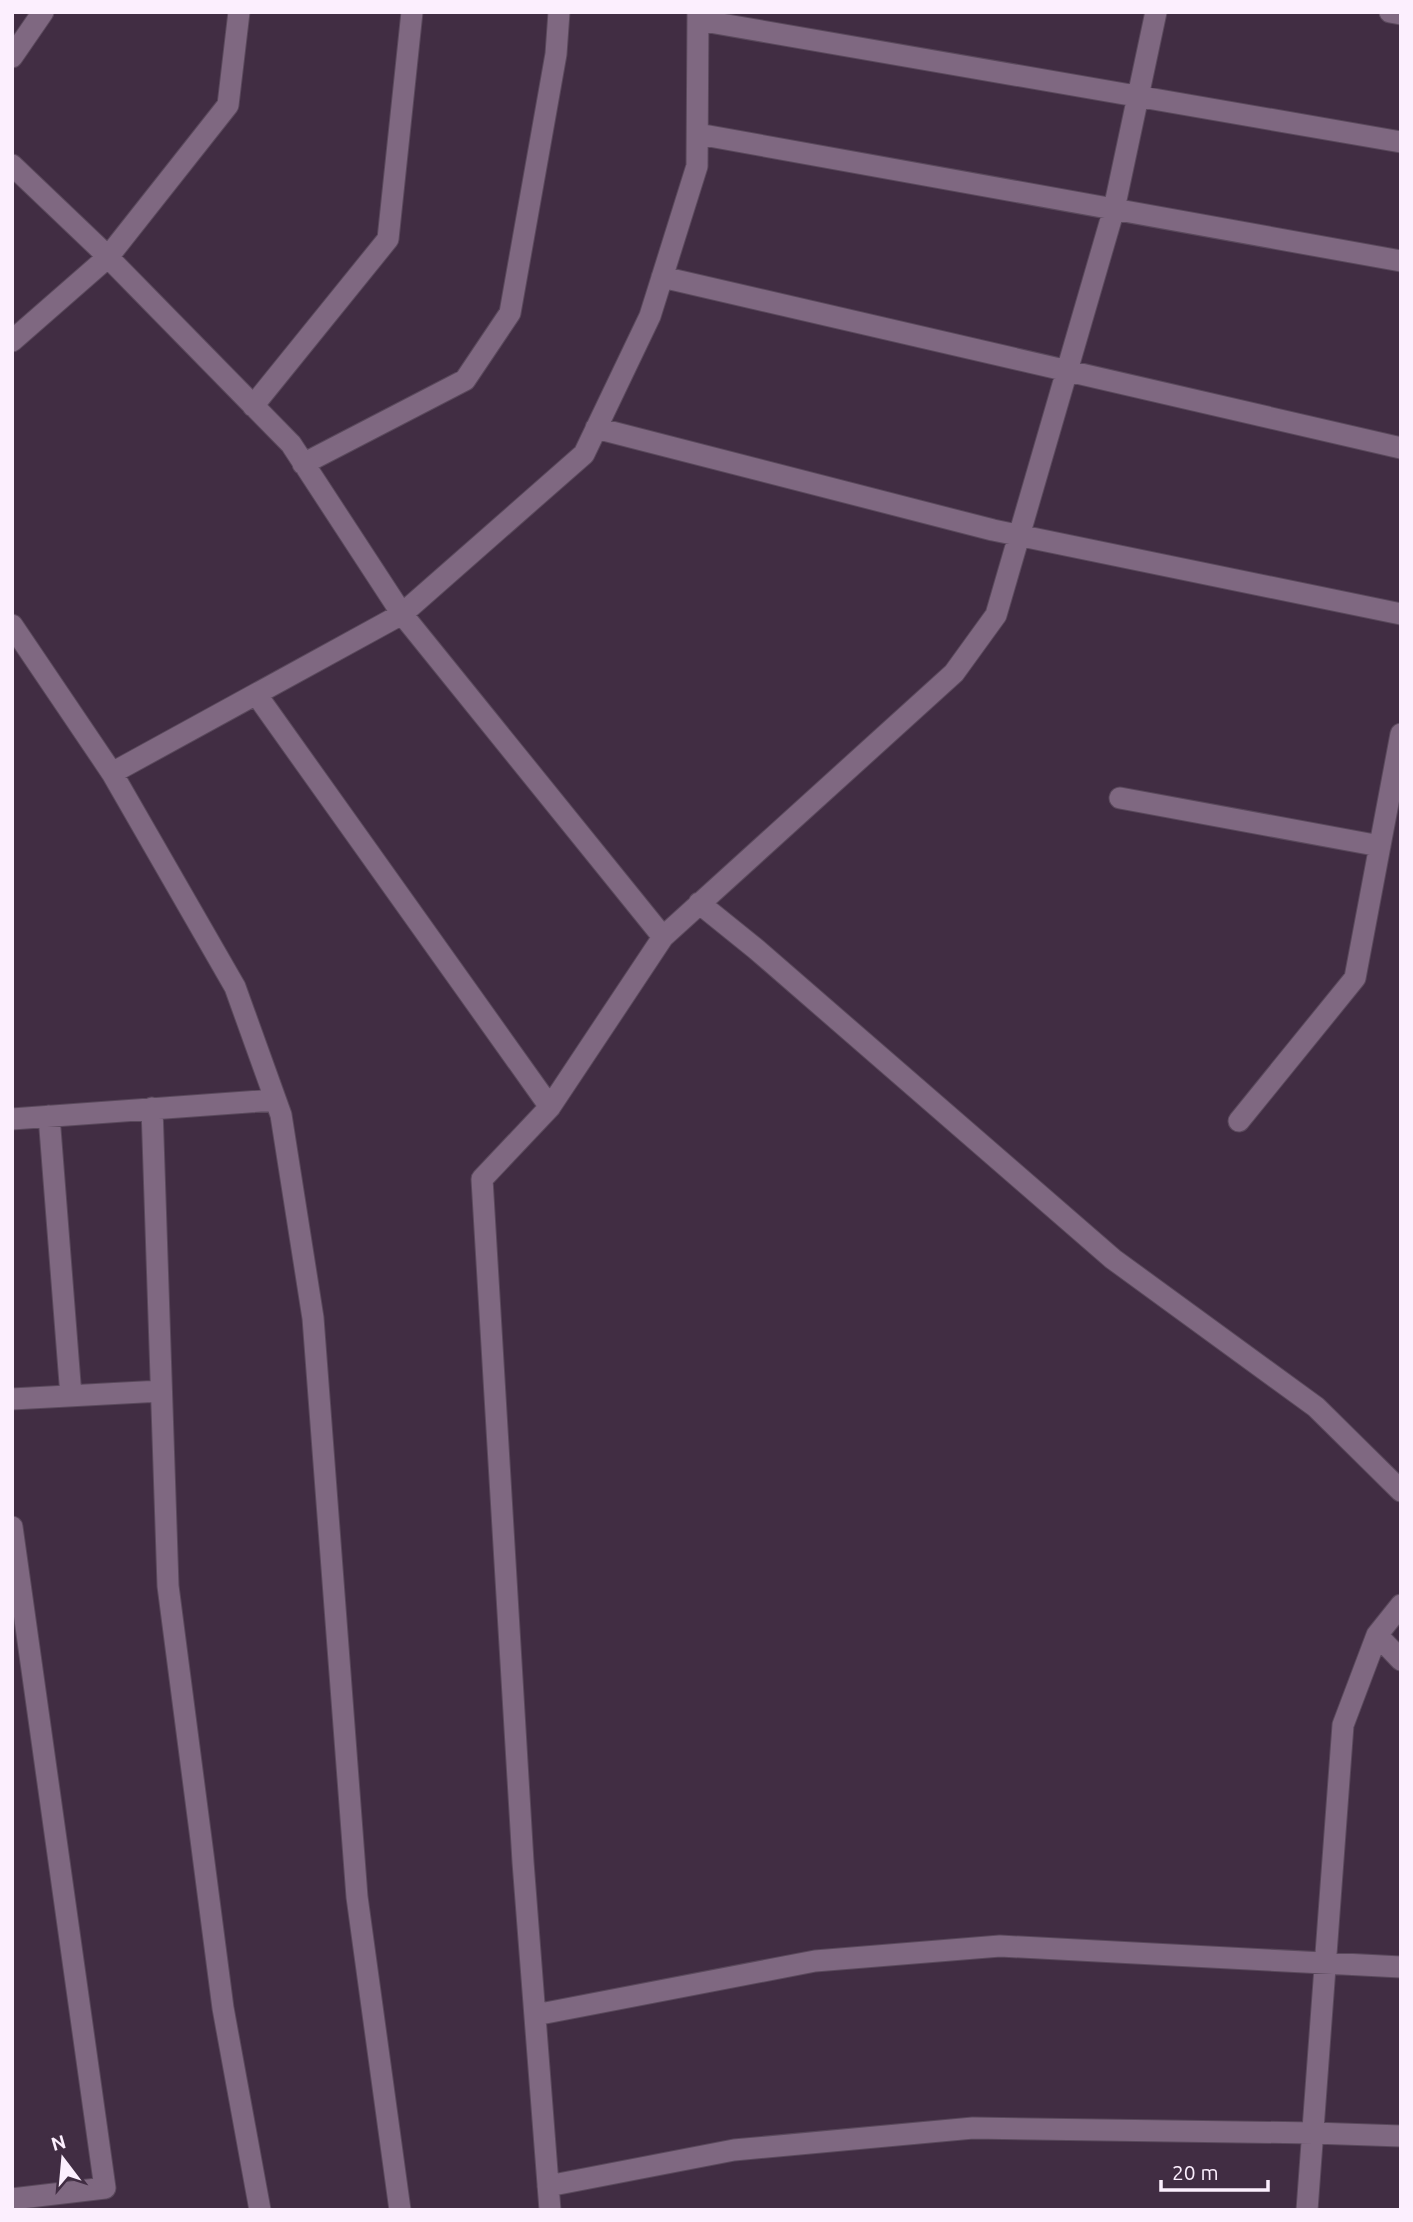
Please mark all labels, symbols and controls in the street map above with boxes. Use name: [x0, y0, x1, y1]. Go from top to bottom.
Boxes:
north arrow: [28, 2124, 98, 2194]
text: N: [48, 2130, 68, 2155]
scale bar: [1161, 2148, 1268, 2192]
text: 20 m: [1172, 2160, 1219, 2184]

